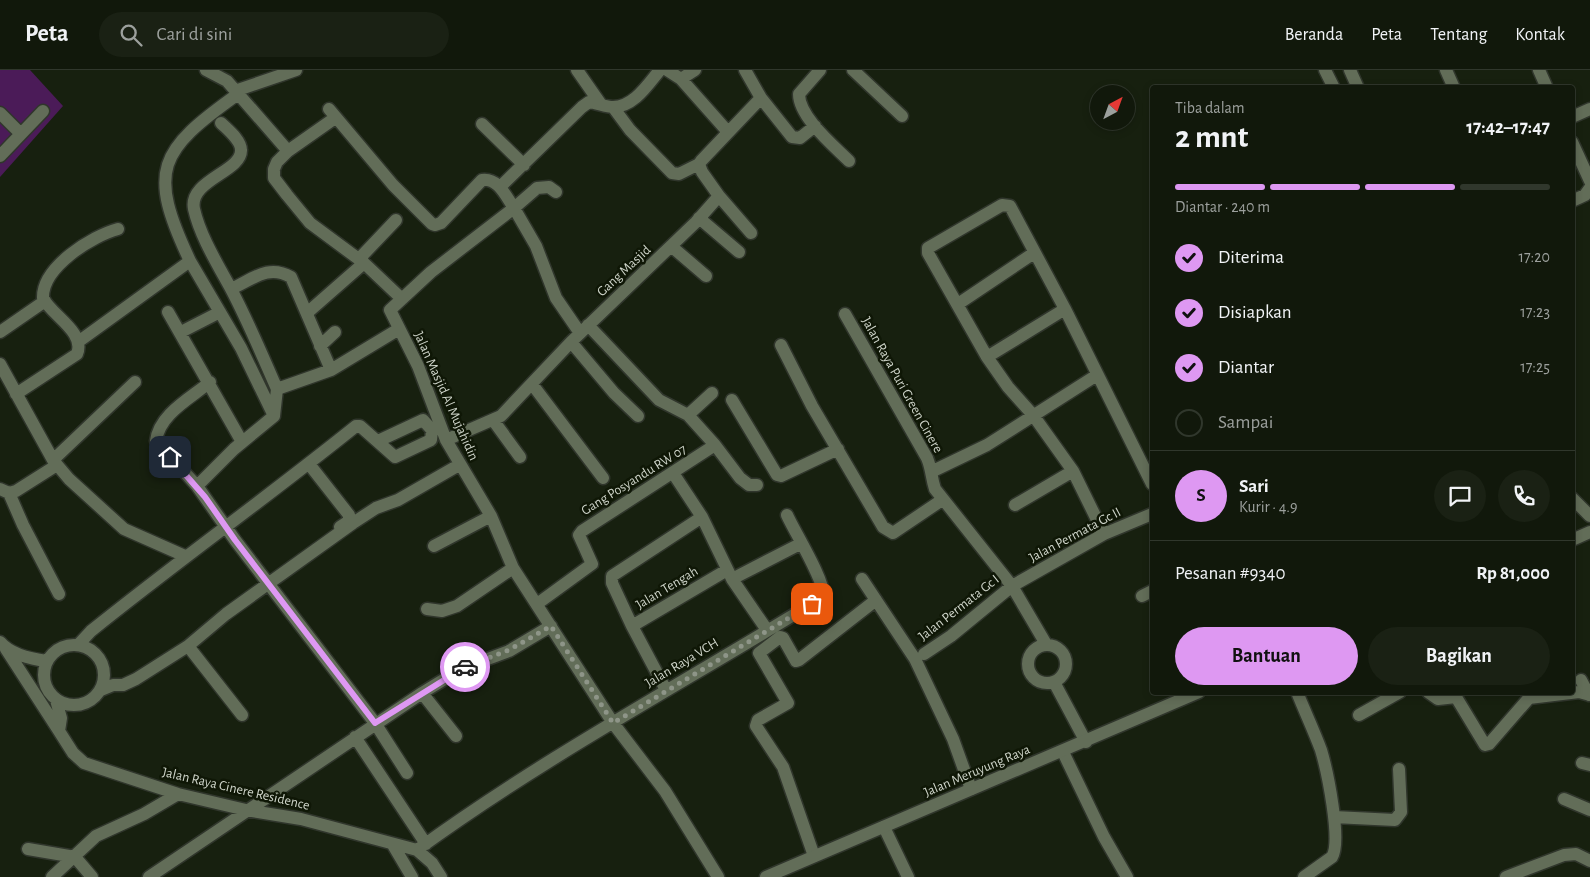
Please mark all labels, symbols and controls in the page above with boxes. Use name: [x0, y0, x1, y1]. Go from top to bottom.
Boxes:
search box: [99, 12, 449, 57]
icon: search: [117, 21, 145, 49]
text: Peta: [25, 22, 69, 46]
text: Cari di sini: [157, 25, 232, 44]
text: Beranda: [1285, 26, 1343, 44]
text: Peta: [1371, 26, 1402, 44]
text: Tentang: [1430, 26, 1487, 44]
text: Kontak: [1515, 26, 1565, 44]
north arrow: [1090, 85, 1135, 130]
map controls: [1090, 85, 1135, 130]
text: Tiba dalam: [1175, 100, 1245, 116]
text: 17:42–17:47: [1466, 118, 1550, 137]
text: 2 mnt: [1175, 121, 1248, 153]
text: Diantar · 240 m: [1175, 199, 1270, 215]
street label: Gang Masjid: [594, 243, 654, 299]
icon: check: [1175, 244, 1203, 272]
text: Diterima: [1218, 248, 1284, 267]
text: 17:20: [1518, 249, 1550, 265]
icon: check: [1175, 299, 1203, 327]
text: Disiapkan: [1218, 303, 1292, 322]
text: 17:23: [1520, 304, 1550, 320]
street label: Jalan Raya Puri Green Cinere: [859, 315, 945, 455]
street label: Jalan Masjid Al Mujahidin: [411, 329, 481, 463]
icon: check: [1175, 354, 1203, 382]
text: Diantar: [1218, 358, 1274, 377]
text: 17:25: [1520, 359, 1550, 375]
text: Sampai: [1218, 413, 1273, 432]
pin: [149, 436, 191, 478]
street label: Gang Posyandu RW 07: [579, 442, 689, 518]
icon: home: [156, 443, 184, 471]
button: chat: [1434, 470, 1486, 522]
button: phone: [1498, 470, 1550, 522]
text: Sari: [1239, 477, 1269, 496]
text: S: [1196, 486, 1206, 505]
text: Kurir · 4.9: [1239, 499, 1298, 515]
street label: Jalan Permata Gc II: [1027, 505, 1123, 565]
street label: Jalan Tengah: [633, 564, 701, 612]
text: Pesanan #9340: [1175, 564, 1286, 583]
text: Rp 81,000: [1476, 564, 1550, 583]
street label: Jalan Permata Gc I: [916, 572, 1002, 644]
pin: [791, 583, 833, 625]
icon: bag: [798, 590, 826, 618]
button: Bantuan: [1175, 627, 1358, 685]
button: Bagikan: [1368, 627, 1550, 685]
street label: Jalan Raya VCH: [643, 636, 721, 690]
courier: [440, 642, 490, 692]
icon: car: [451, 653, 479, 681]
street label: Jalan Meruyung Raya: [922, 742, 1033, 800]
street label: Jalan Raya Cinere Residence: [161, 765, 311, 813]

